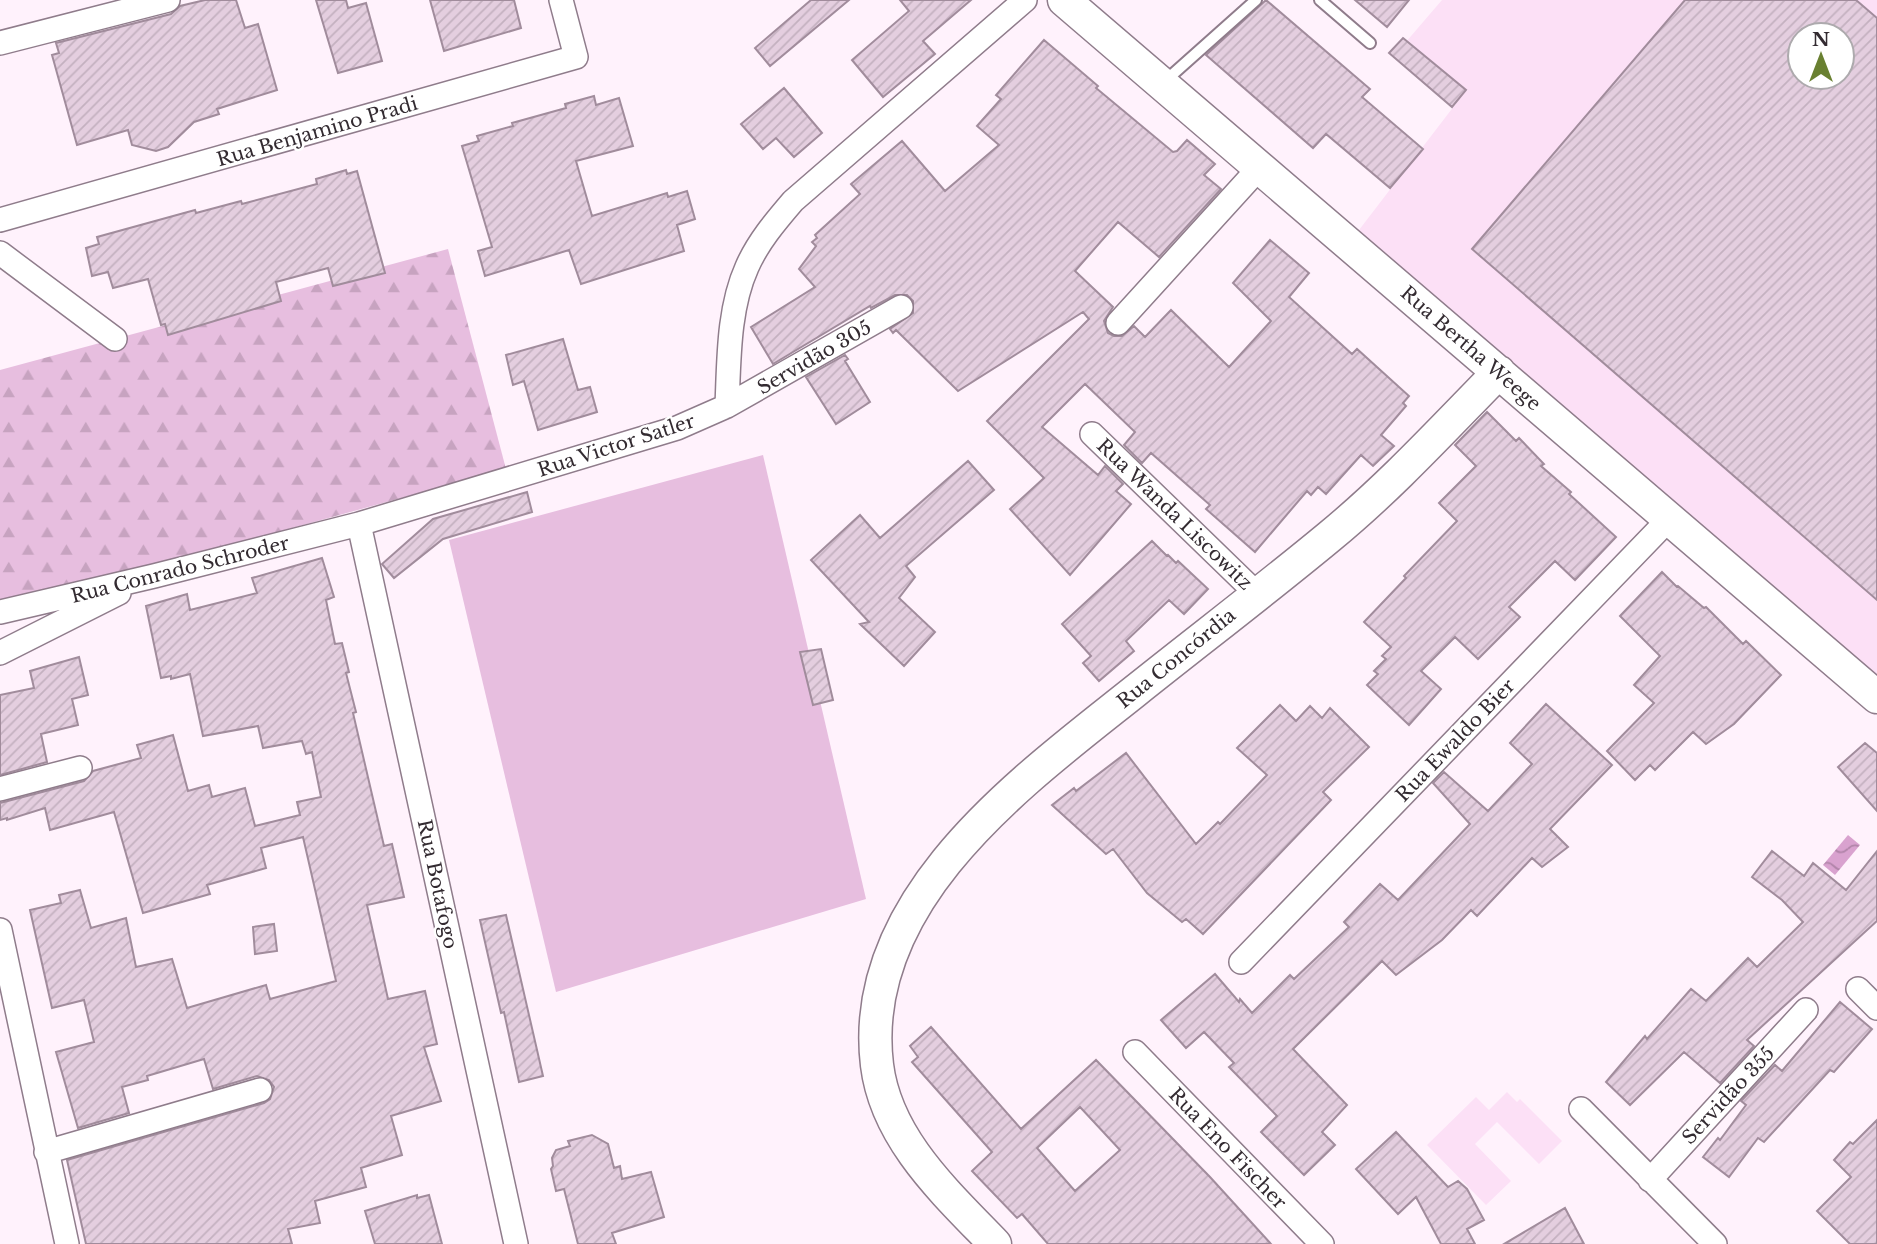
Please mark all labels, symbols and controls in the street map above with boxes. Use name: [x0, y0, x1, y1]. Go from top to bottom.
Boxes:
north arrow: [1786, 21, 1856, 91]
text: N: [1812, 28, 1830, 51]
street label: Rua Benjamino Pradi: [214, 92, 421, 171]
street label: Rua Bertha Weege: [1396, 281, 1545, 415]
street label: Servidão 305: [753, 316, 875, 399]
street label: Rua Victor Satler: [535, 409, 698, 482]
street label: Rua Wanda Liscowitz: [1092, 434, 1257, 595]
street label: Rua Conrado Schroder: [69, 531, 292, 608]
street label: Rua Concórdia: [1113, 603, 1240, 713]
street label: Rua Ewaldo Bier: [1391, 674, 1520, 806]
street label: Rua Botafogo: [413, 817, 462, 951]
street label: Servidão 355: [1677, 1042, 1779, 1149]
street label: Rua Eno Fischer: [1164, 1083, 1291, 1214]

